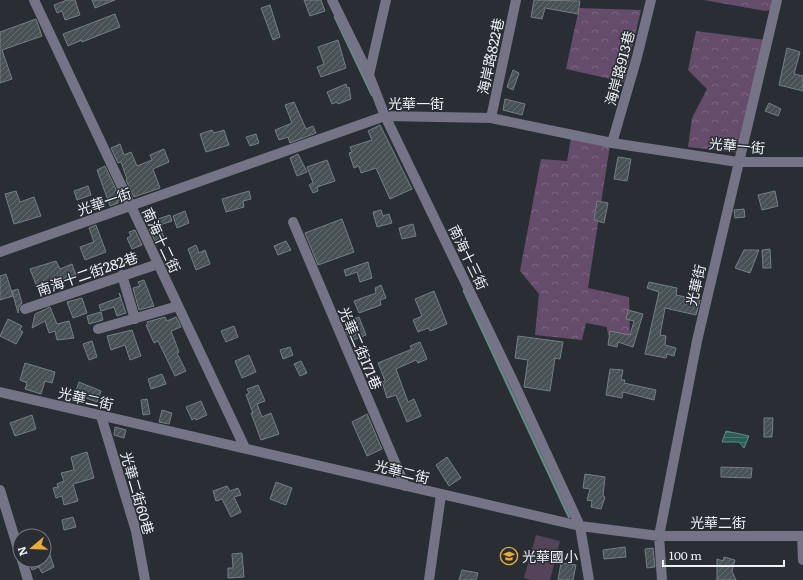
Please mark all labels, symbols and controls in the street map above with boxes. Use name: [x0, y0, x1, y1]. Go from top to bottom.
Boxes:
street label: 海岸路822巷: [472, 16, 508, 96]
street label: 海岸路913巷: [599, 28, 639, 108]
street label: 光華一街: [388, 93, 444, 113]
street label: 光華一街: [708, 133, 766, 157]
street label: 光華一街: [74, 182, 134, 220]
street label: 南海十二街: [138, 204, 186, 276]
street label: 南海十三街: [445, 221, 493, 293]
street label: 南海十二街282巷: [34, 246, 140, 300]
street label: 光華街: [681, 262, 709, 308]
street label: 光華二街171巷: [335, 304, 387, 392]
street label: 光華二街: [56, 382, 116, 414]
street label: 光華二街60巷: [117, 449, 159, 537]
street label: 光華二街: [372, 455, 432, 487]
street label: 光華二街: [690, 512, 746, 532]
north arrow: [12, 528, 52, 568]
scale bar: [663, 542, 784, 568]
text: N: [13, 545, 31, 559]
school or university icon: 光華國小: [499, 546, 519, 566]
place label: 光華國小: [522, 546, 578, 566]
text: 100 m: [669, 546, 702, 564]

